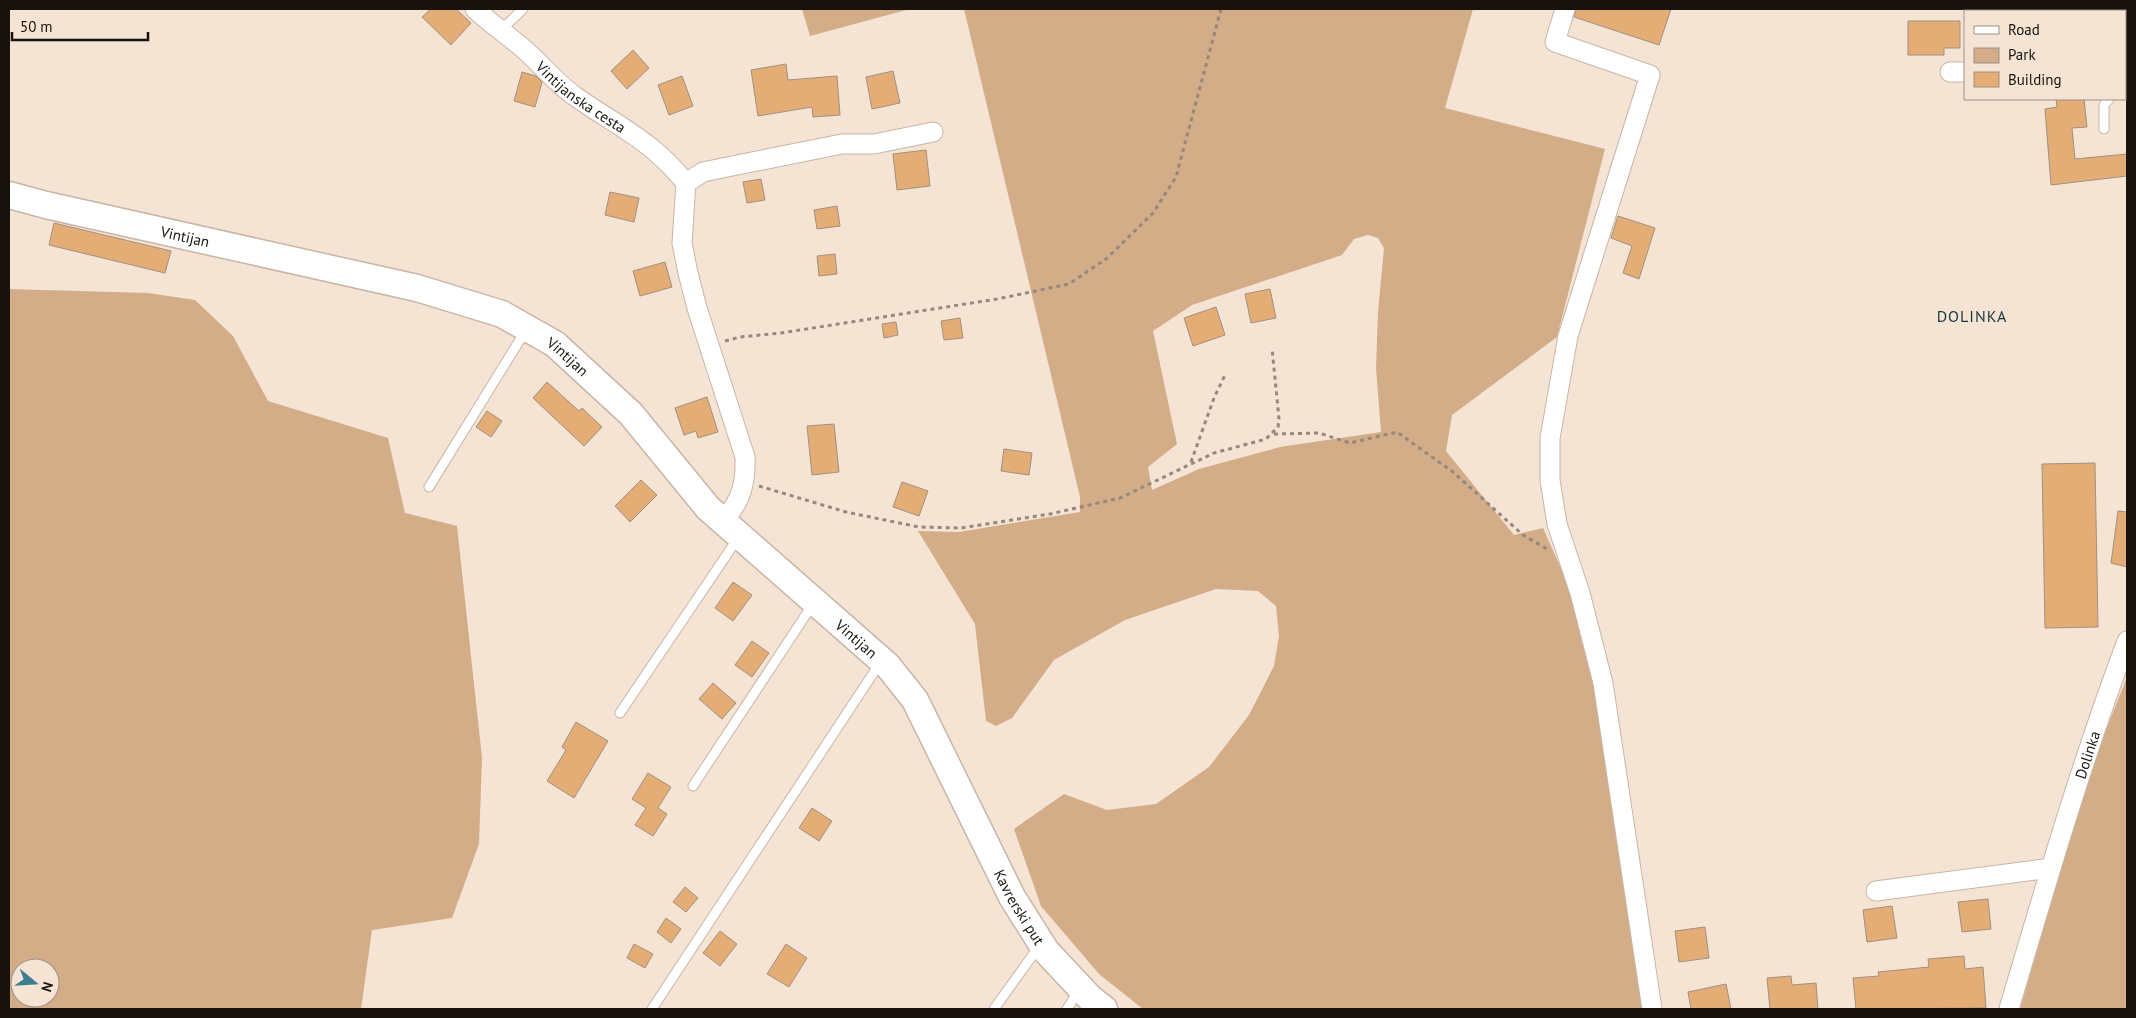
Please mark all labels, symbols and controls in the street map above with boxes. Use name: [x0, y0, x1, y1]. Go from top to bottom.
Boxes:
scale bar: [12, 10, 149, 42]
legend: [1964, 10, 2126, 100]
text: 50 m: [20, 17, 53, 36]
text: Road: [2008, 20, 2040, 39]
text: Park: [2008, 45, 2036, 64]
street label: Vintijanska cesta: [532, 56, 630, 137]
text: Building: [2008, 70, 2062, 89]
street label: Vintijan: [158, 221, 212, 251]
district label: DOLINKA: [1937, 306, 2007, 326]
street label: Vintijan: [543, 332, 593, 380]
street label: Vintijan: [831, 614, 882, 662]
street label: Dolinka: [2070, 728, 2104, 781]
street label: Kavrerski put: [990, 866, 1049, 948]
north arrow: [10, 958, 60, 1008]
text: N: [37, 980, 57, 994]

